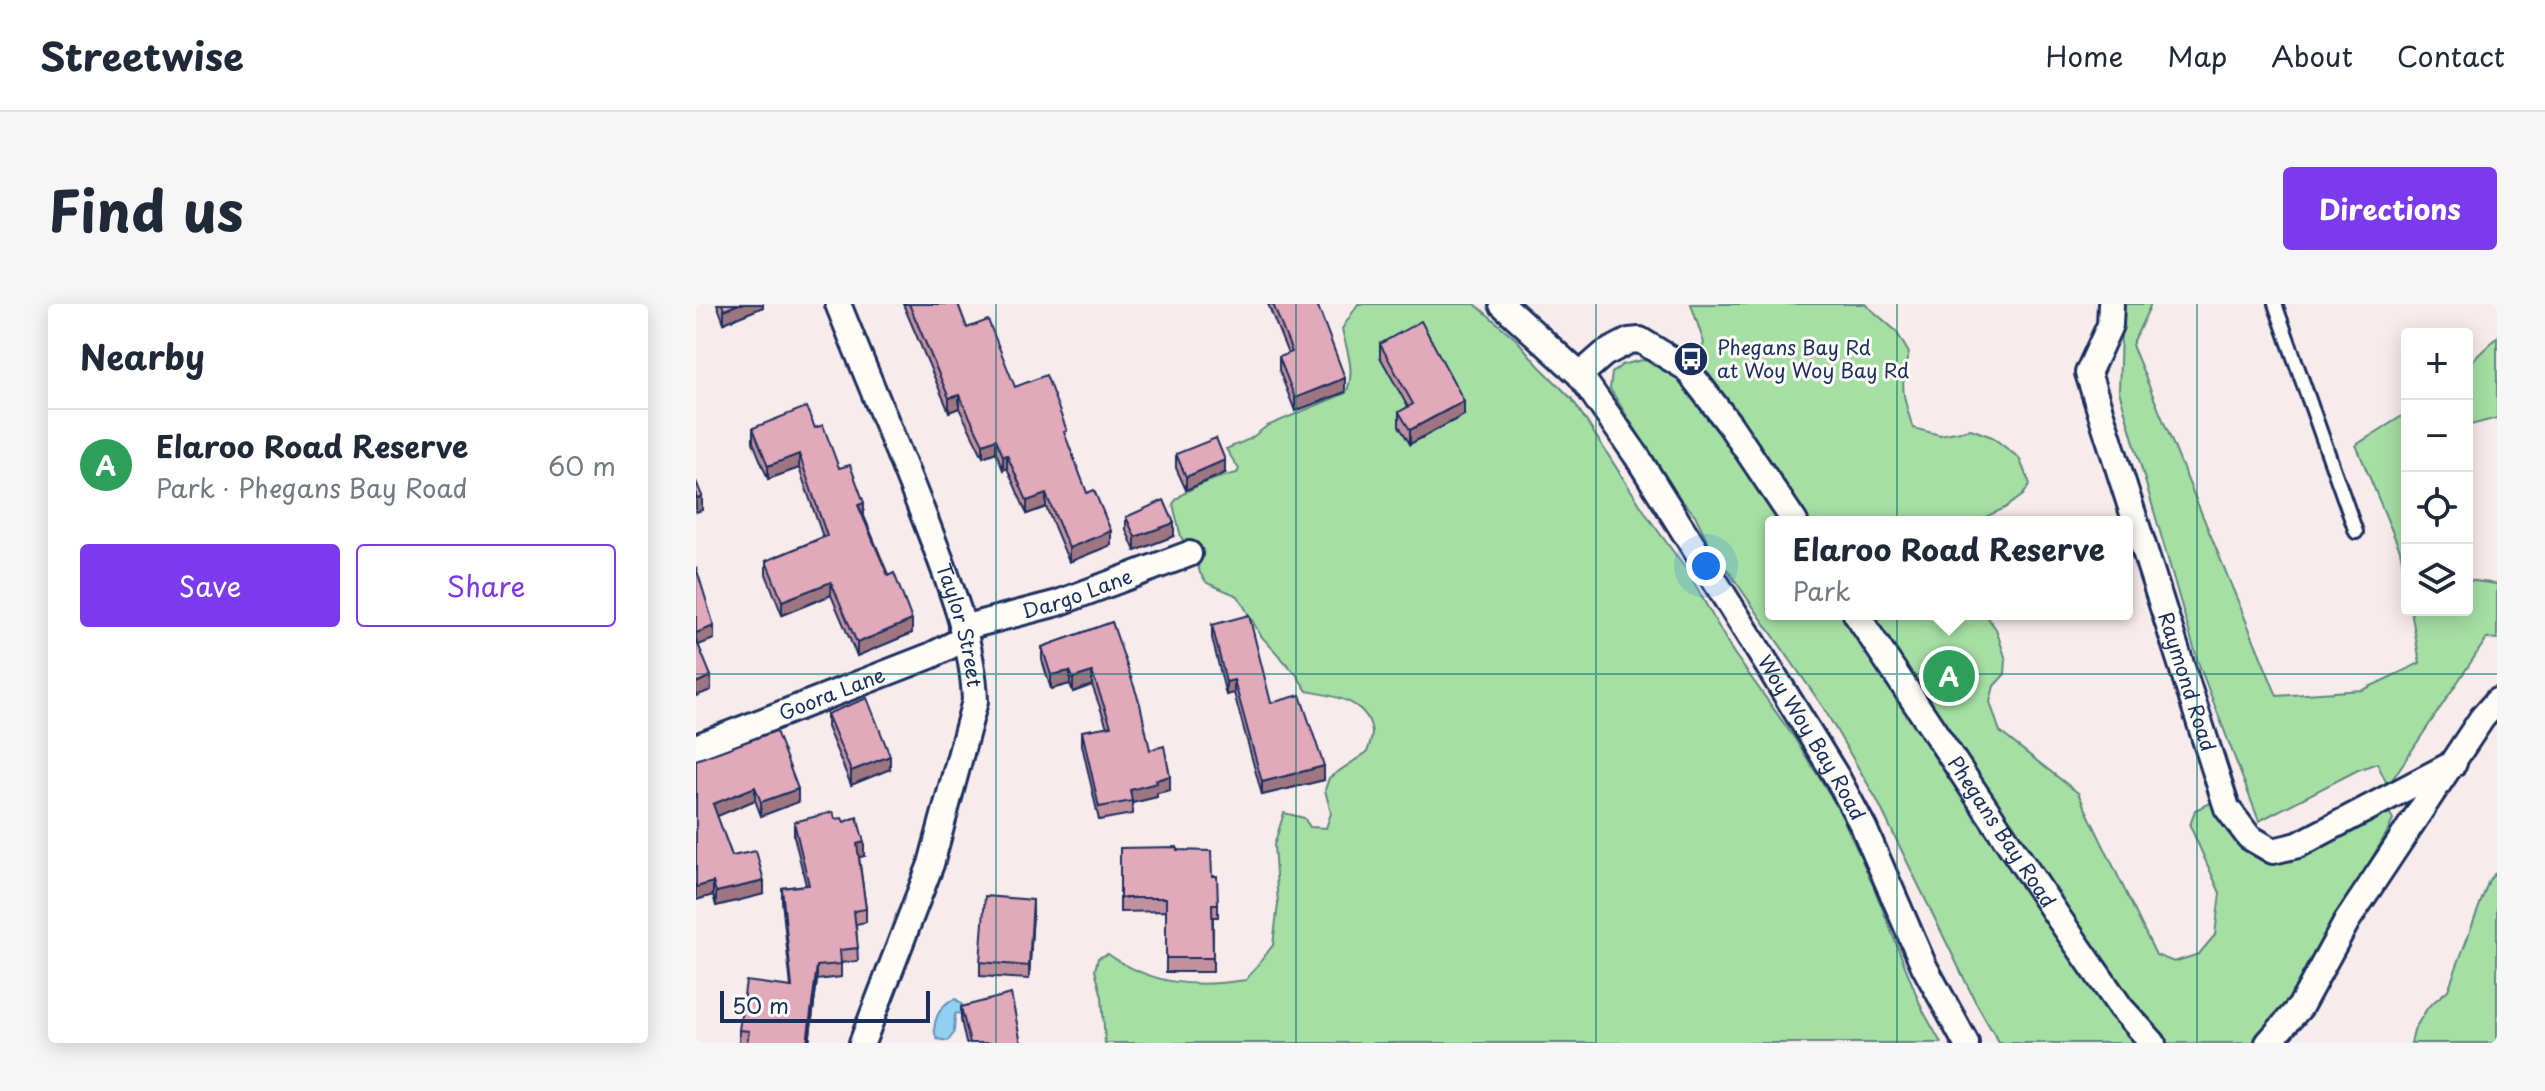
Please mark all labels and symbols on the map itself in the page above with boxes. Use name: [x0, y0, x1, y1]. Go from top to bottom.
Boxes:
place label: Phegans Bay Rd at Woy Woy Bay Rd: [1717, 332, 1909, 385]
bus stop icon: Phegans Bay Rd at Woy Woy Bay Rd: [1672, 340, 1710, 378]
your location: [1686, 546, 1726, 586]
street label: Taylor Street: [929, 559, 990, 688]
street label: Dargo Lane: [1019, 561, 1136, 626]
street label: Raymond Road: [2151, 608, 2224, 755]
pin: A: [1923, 646, 1975, 706]
street label: Woy Woy Bay Road: [1751, 649, 1873, 825]
street label: Goora Lane: [774, 659, 889, 727]
street label: Phegans Bay Road: [1941, 750, 2064, 913]
scale bar: [720, 987, 930, 1023]

